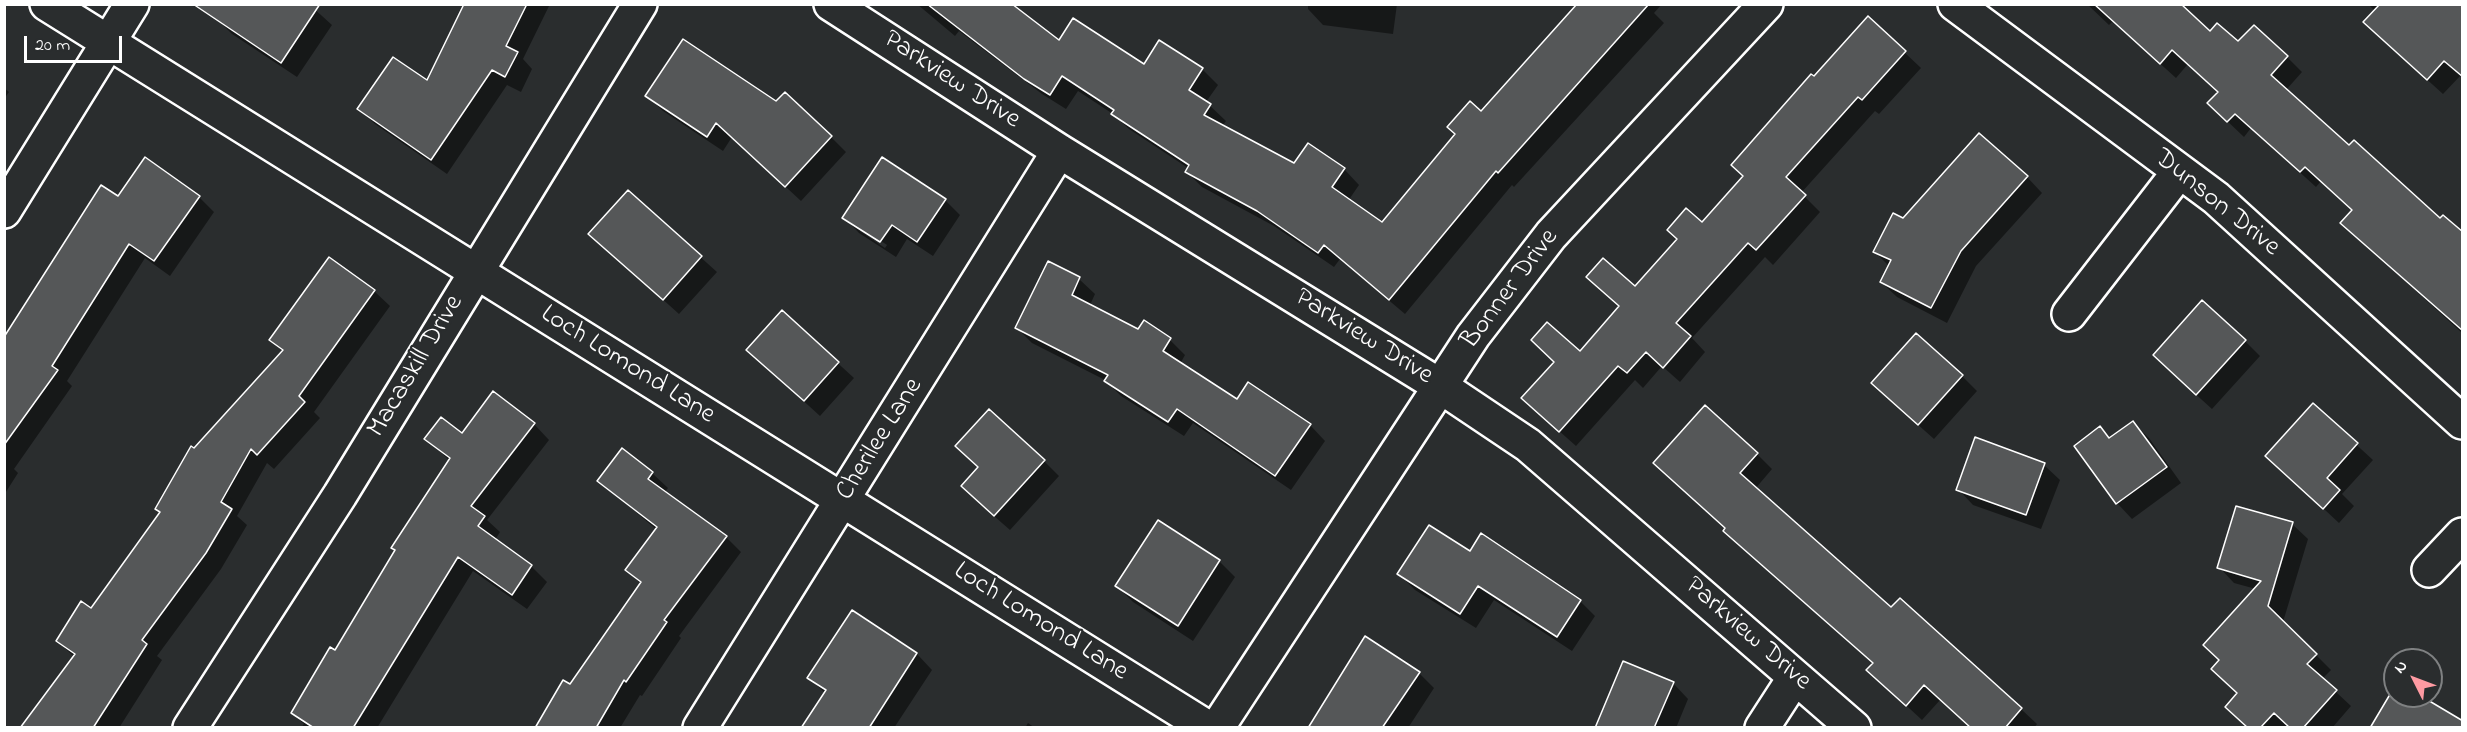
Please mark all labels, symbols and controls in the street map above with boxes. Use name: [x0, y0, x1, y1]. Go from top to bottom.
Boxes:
scale bar: [27, 24, 124, 62]
street label: Parkview Drive: [876, 25, 1026, 137]
text: 20 m: [35, 33, 70, 59]
street label: Dunson Drive: [2146, 143, 2286, 265]
street label: Bonner Drive: [1455, 223, 1567, 357]
street label: Parkview Drive: [1288, 283, 1438, 393]
street label: Macaskill Drive: [362, 290, 472, 444]
street label: Loch Lomond Lane: [534, 299, 720, 433]
street label: Cherilee Lane: [831, 373, 931, 507]
street label: Loch Lomond Lane: [947, 556, 1133, 690]
street label: Parkview Drive: [1677, 571, 1817, 699]
north arrow: [2383, 648, 2443, 708]
text: N: [2389, 655, 2414, 679]

